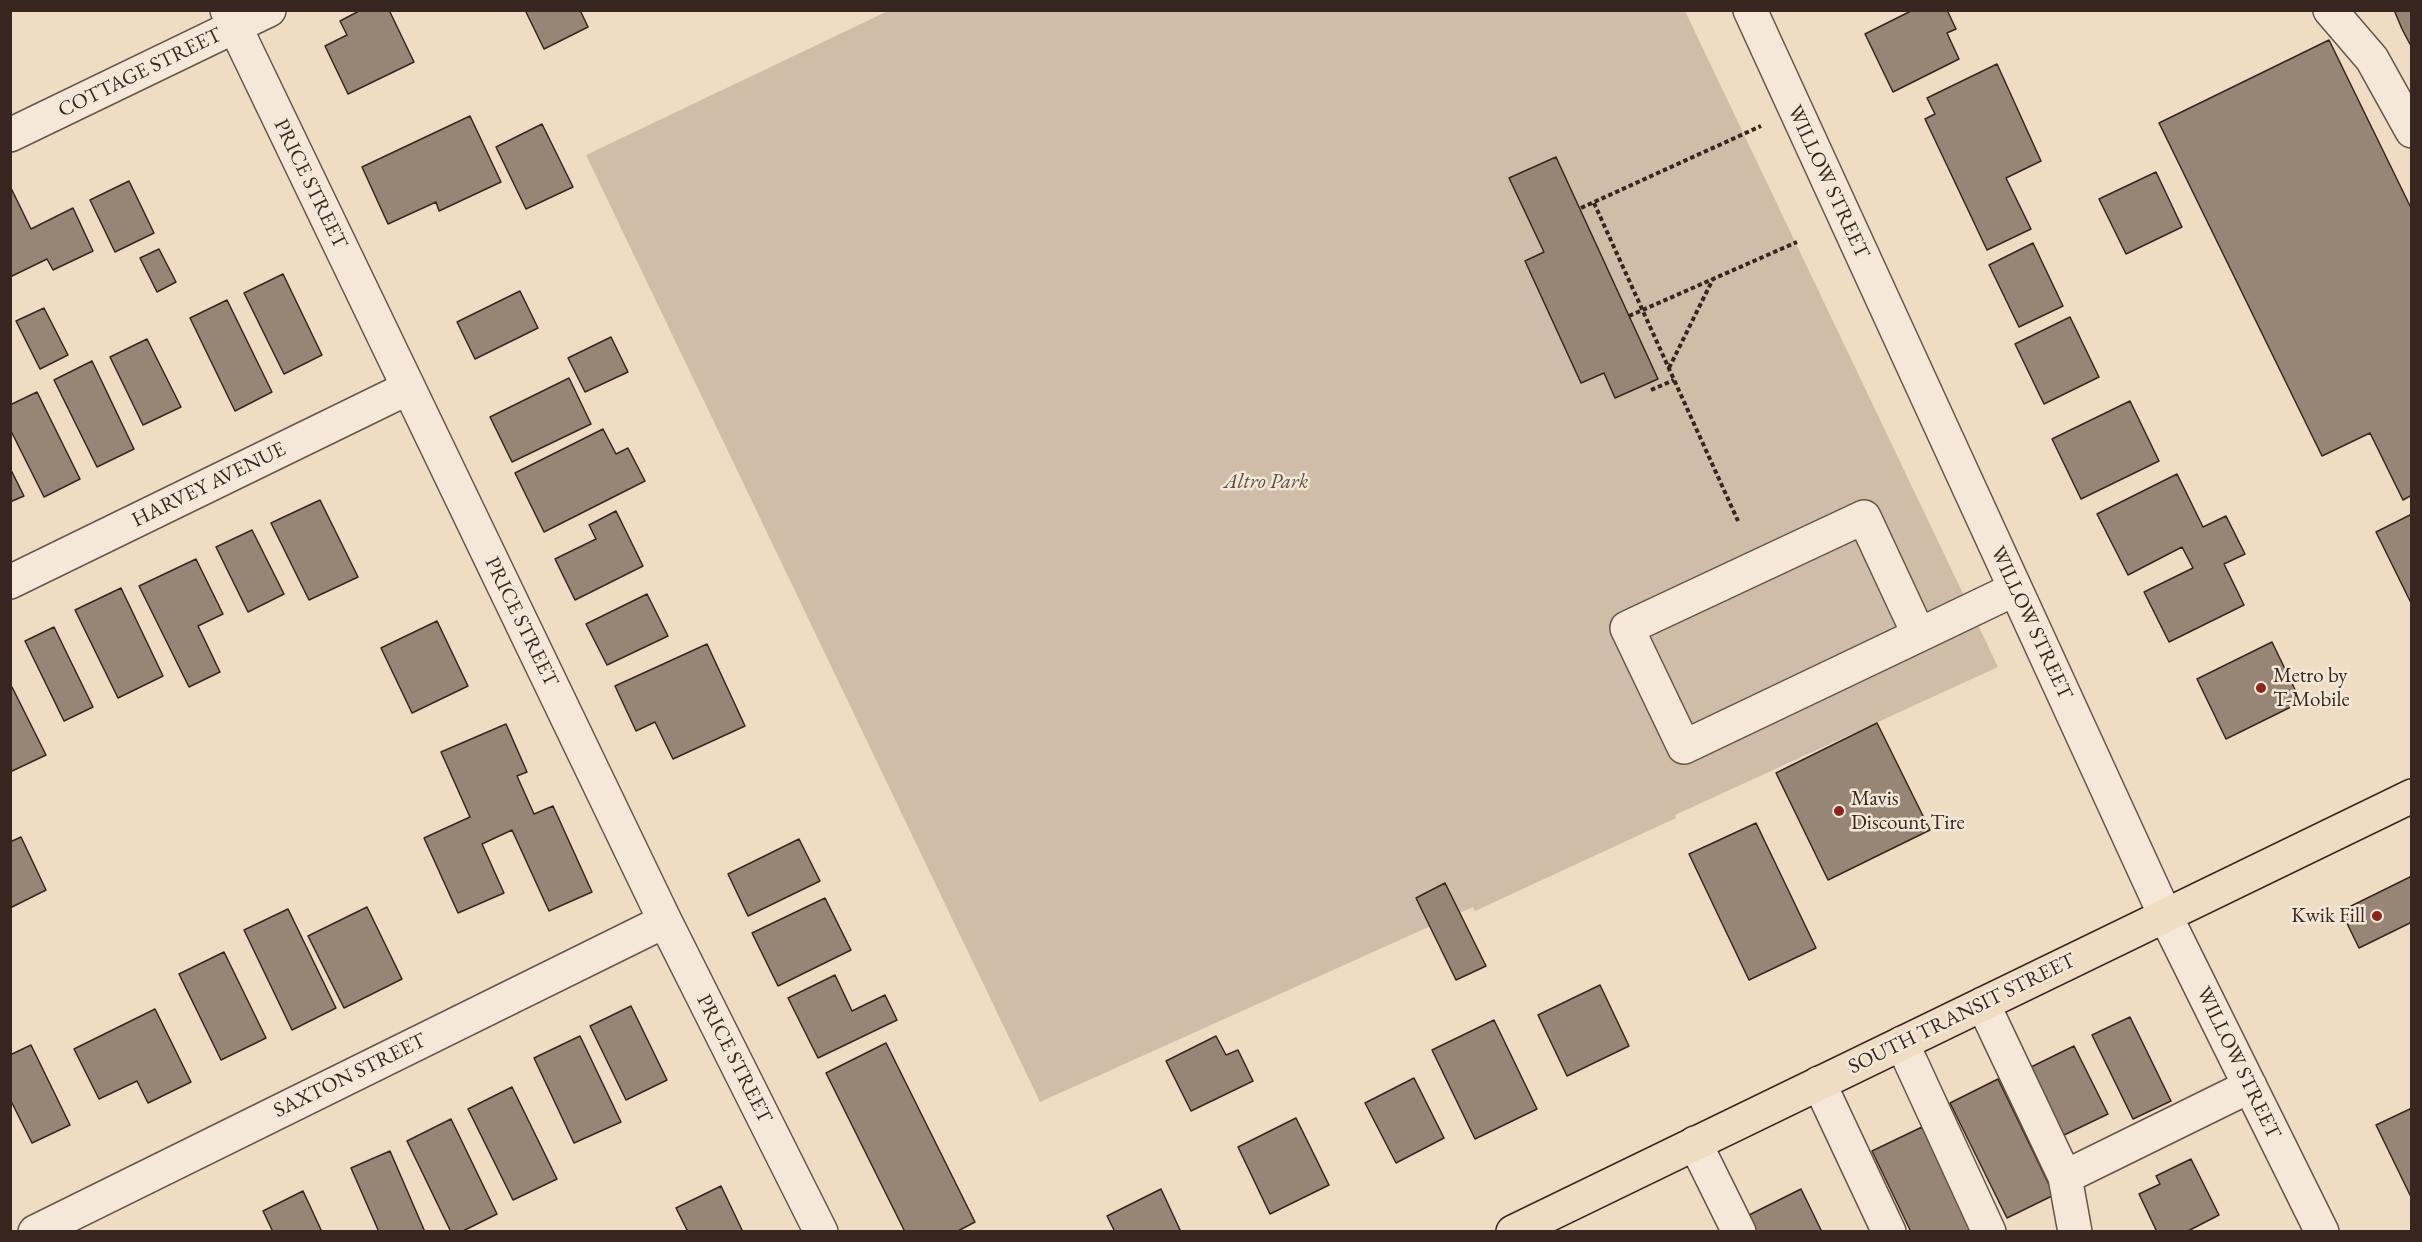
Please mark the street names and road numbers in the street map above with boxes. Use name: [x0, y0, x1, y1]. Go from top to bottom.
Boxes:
street label: COTTAGE STREET: [54, 23, 226, 123]
street label: WILLOW STREET: [1781, 101, 1875, 263]
street label: PRICE STREET: [268, 115, 352, 253]
street label: HARVEY AVENUE: [128, 437, 290, 533]
street label: WILLOW STREET: [1984, 542, 2078, 704]
street label: PRICE STREET: [479, 553, 563, 691]
street label: SOUTH TRANSIT STREET: [1844, 948, 2080, 1080]
street label: WILLOW STREET: [2190, 983, 2286, 1143]
street label: PRICE STREET: [691, 990, 777, 1128]
street label: SAXTON STREET: [270, 1028, 430, 1124]

